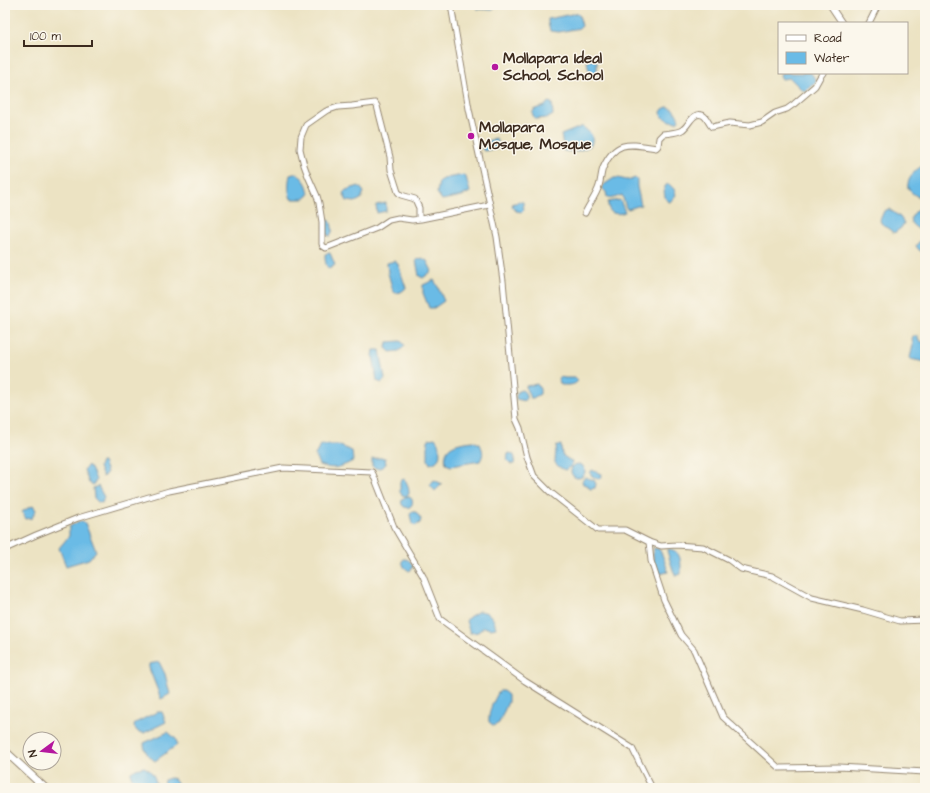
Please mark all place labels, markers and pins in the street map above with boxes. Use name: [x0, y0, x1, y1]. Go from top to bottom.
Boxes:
place label: Mollapara Ideal School, School: [502, 48, 604, 86]
marker: Mollapara Ideal School, School: [490, 62, 500, 72]
place label: Mollapara Mosque, Mosque: [479, 117, 591, 155]
marker: Mollapara Mosque, Mosque: [466, 131, 476, 141]

